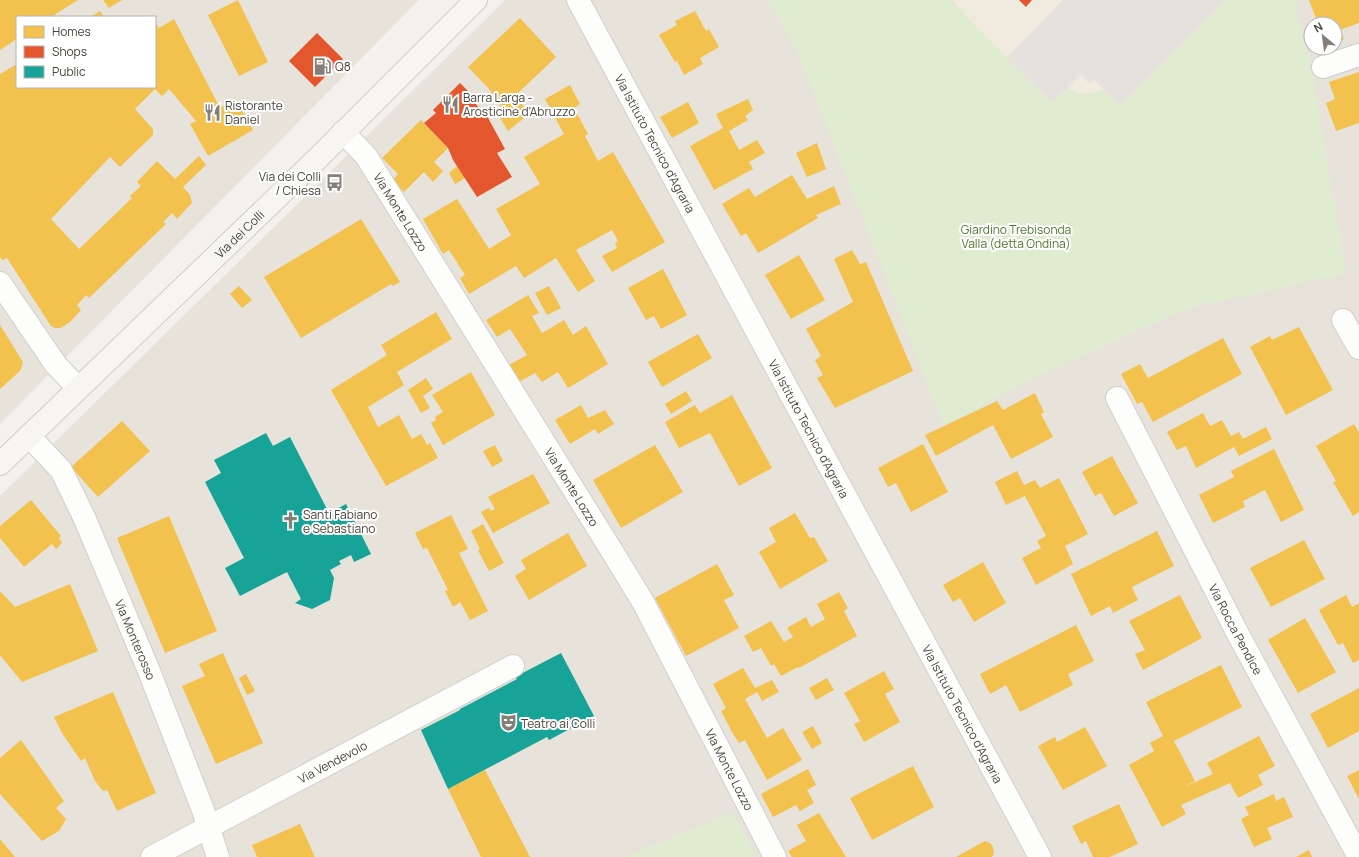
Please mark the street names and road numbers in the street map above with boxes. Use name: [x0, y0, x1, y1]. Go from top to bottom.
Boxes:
street label: Via Istituto Tecnico d'Agraria: [611, 71, 700, 216]
street label: Via Monte Lozzo: [370, 169, 432, 254]
street label: Via dei Colli: [211, 206, 268, 262]
street label: Via Istituto Tecnico d'Agraria: [765, 356, 853, 501]
street label: Via Monte Lozzo: [541, 444, 603, 529]
street label: Via Rocca Pendice: [1205, 581, 1267, 678]
street label: Via Monterosso: [111, 597, 160, 682]
street label: Via Istituto Tecnico d'Agraria: [919, 642, 1007, 786]
street label: Via Monte Lozzo: [702, 726, 758, 813]
street label: Via Vendevolo: [295, 736, 370, 787]

